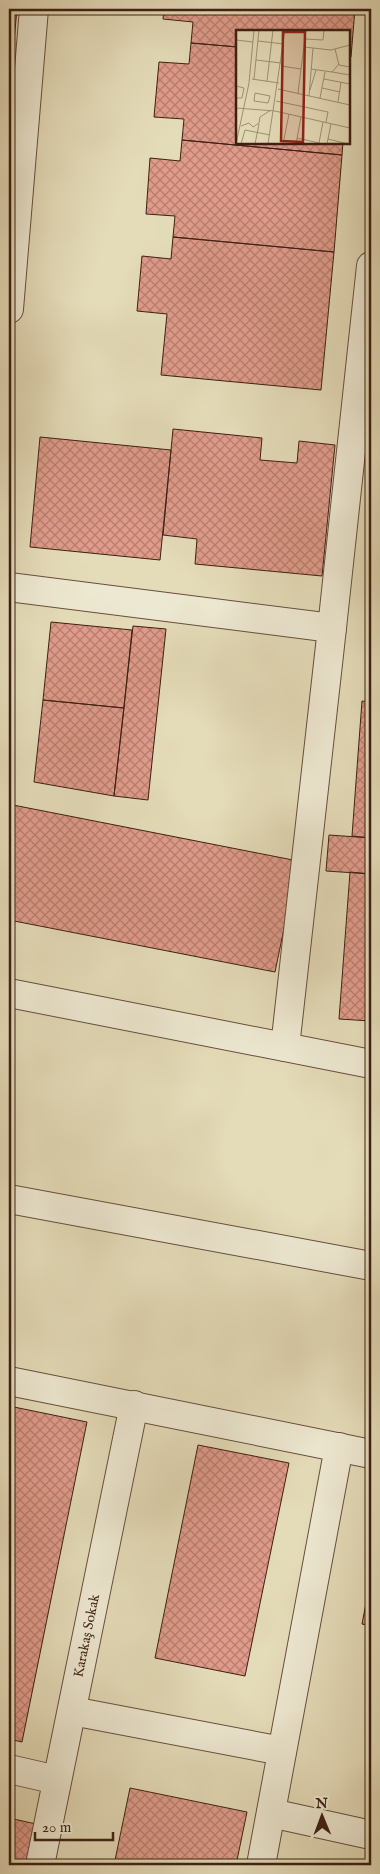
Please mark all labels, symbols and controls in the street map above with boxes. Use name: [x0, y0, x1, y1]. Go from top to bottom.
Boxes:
inset map: [236, 30, 350, 144]
street label: Karakaş Sokak: [70, 1592, 104, 1679]
north arrow: [298, 1792, 348, 1842]
text: N: [315, 1795, 328, 1813]
scale bar: [35, 1809, 112, 1841]
text: 20 m: [42, 1818, 72, 1837]

